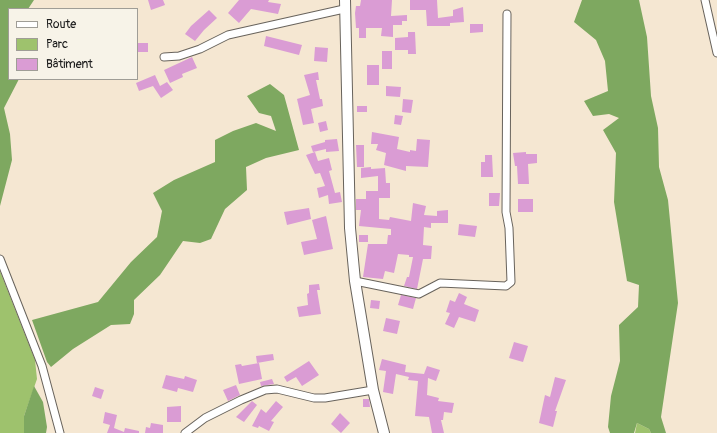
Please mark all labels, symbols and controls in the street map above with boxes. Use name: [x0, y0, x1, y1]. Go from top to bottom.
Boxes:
legend: [8, 8, 138, 80]
text: Route: [46, 17, 76, 32]
text: Parc: [46, 37, 68, 52]
text: Bâtiment: [46, 57, 93, 72]

